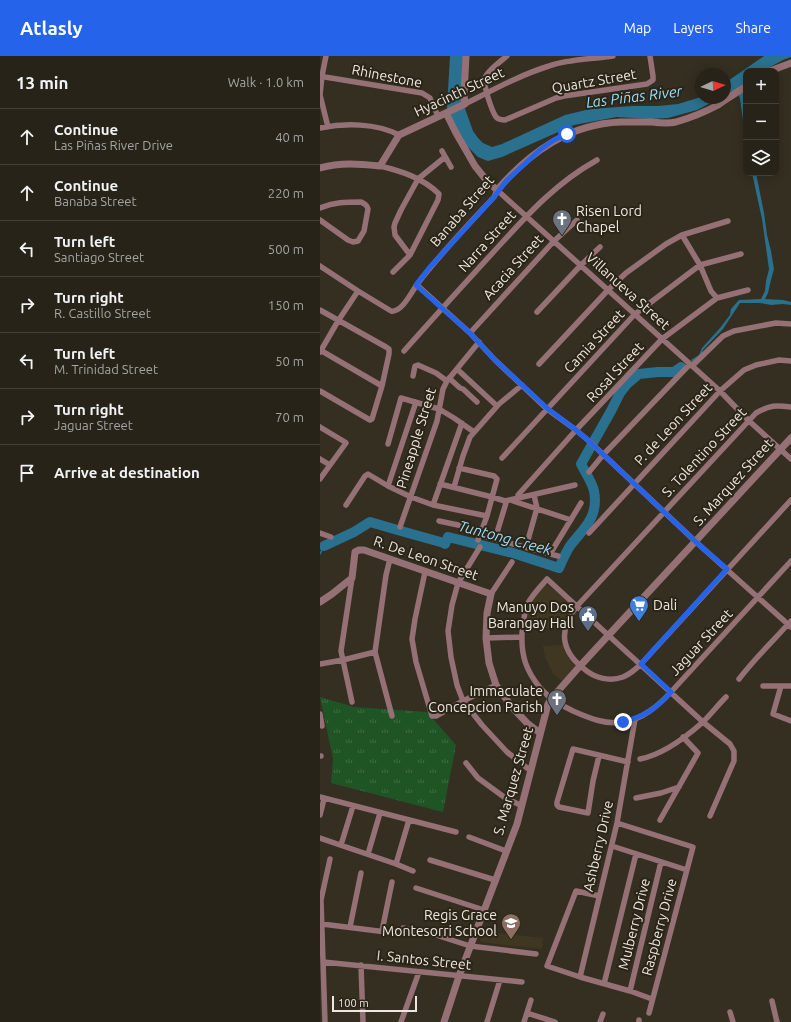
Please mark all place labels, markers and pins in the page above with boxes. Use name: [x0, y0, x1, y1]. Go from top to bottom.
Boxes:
place label: Risen Lord Chapel: [576, 203, 642, 235]
church icon: Risen Lord Chapel: [551, 208, 573, 236]
supermarket icon: Dali: [628, 594, 650, 622]
place label: Dali: [653, 597, 677, 613]
place label: Manuyo Dos Barangay Hall: [488, 599, 574, 631]
public building icon: Manuyo Dos Barangay Hall: [577, 604, 599, 632]
place label: Immaculate Concepcion Parish: [428, 683, 543, 715]
church icon: Immaculate Concepcion Parish: [546, 688, 568, 716]
place label: Regis Grace Montesorri School: [382, 907, 497, 939]
school or university icon: Regis Grace Montesorri School: [500, 912, 522, 940]

